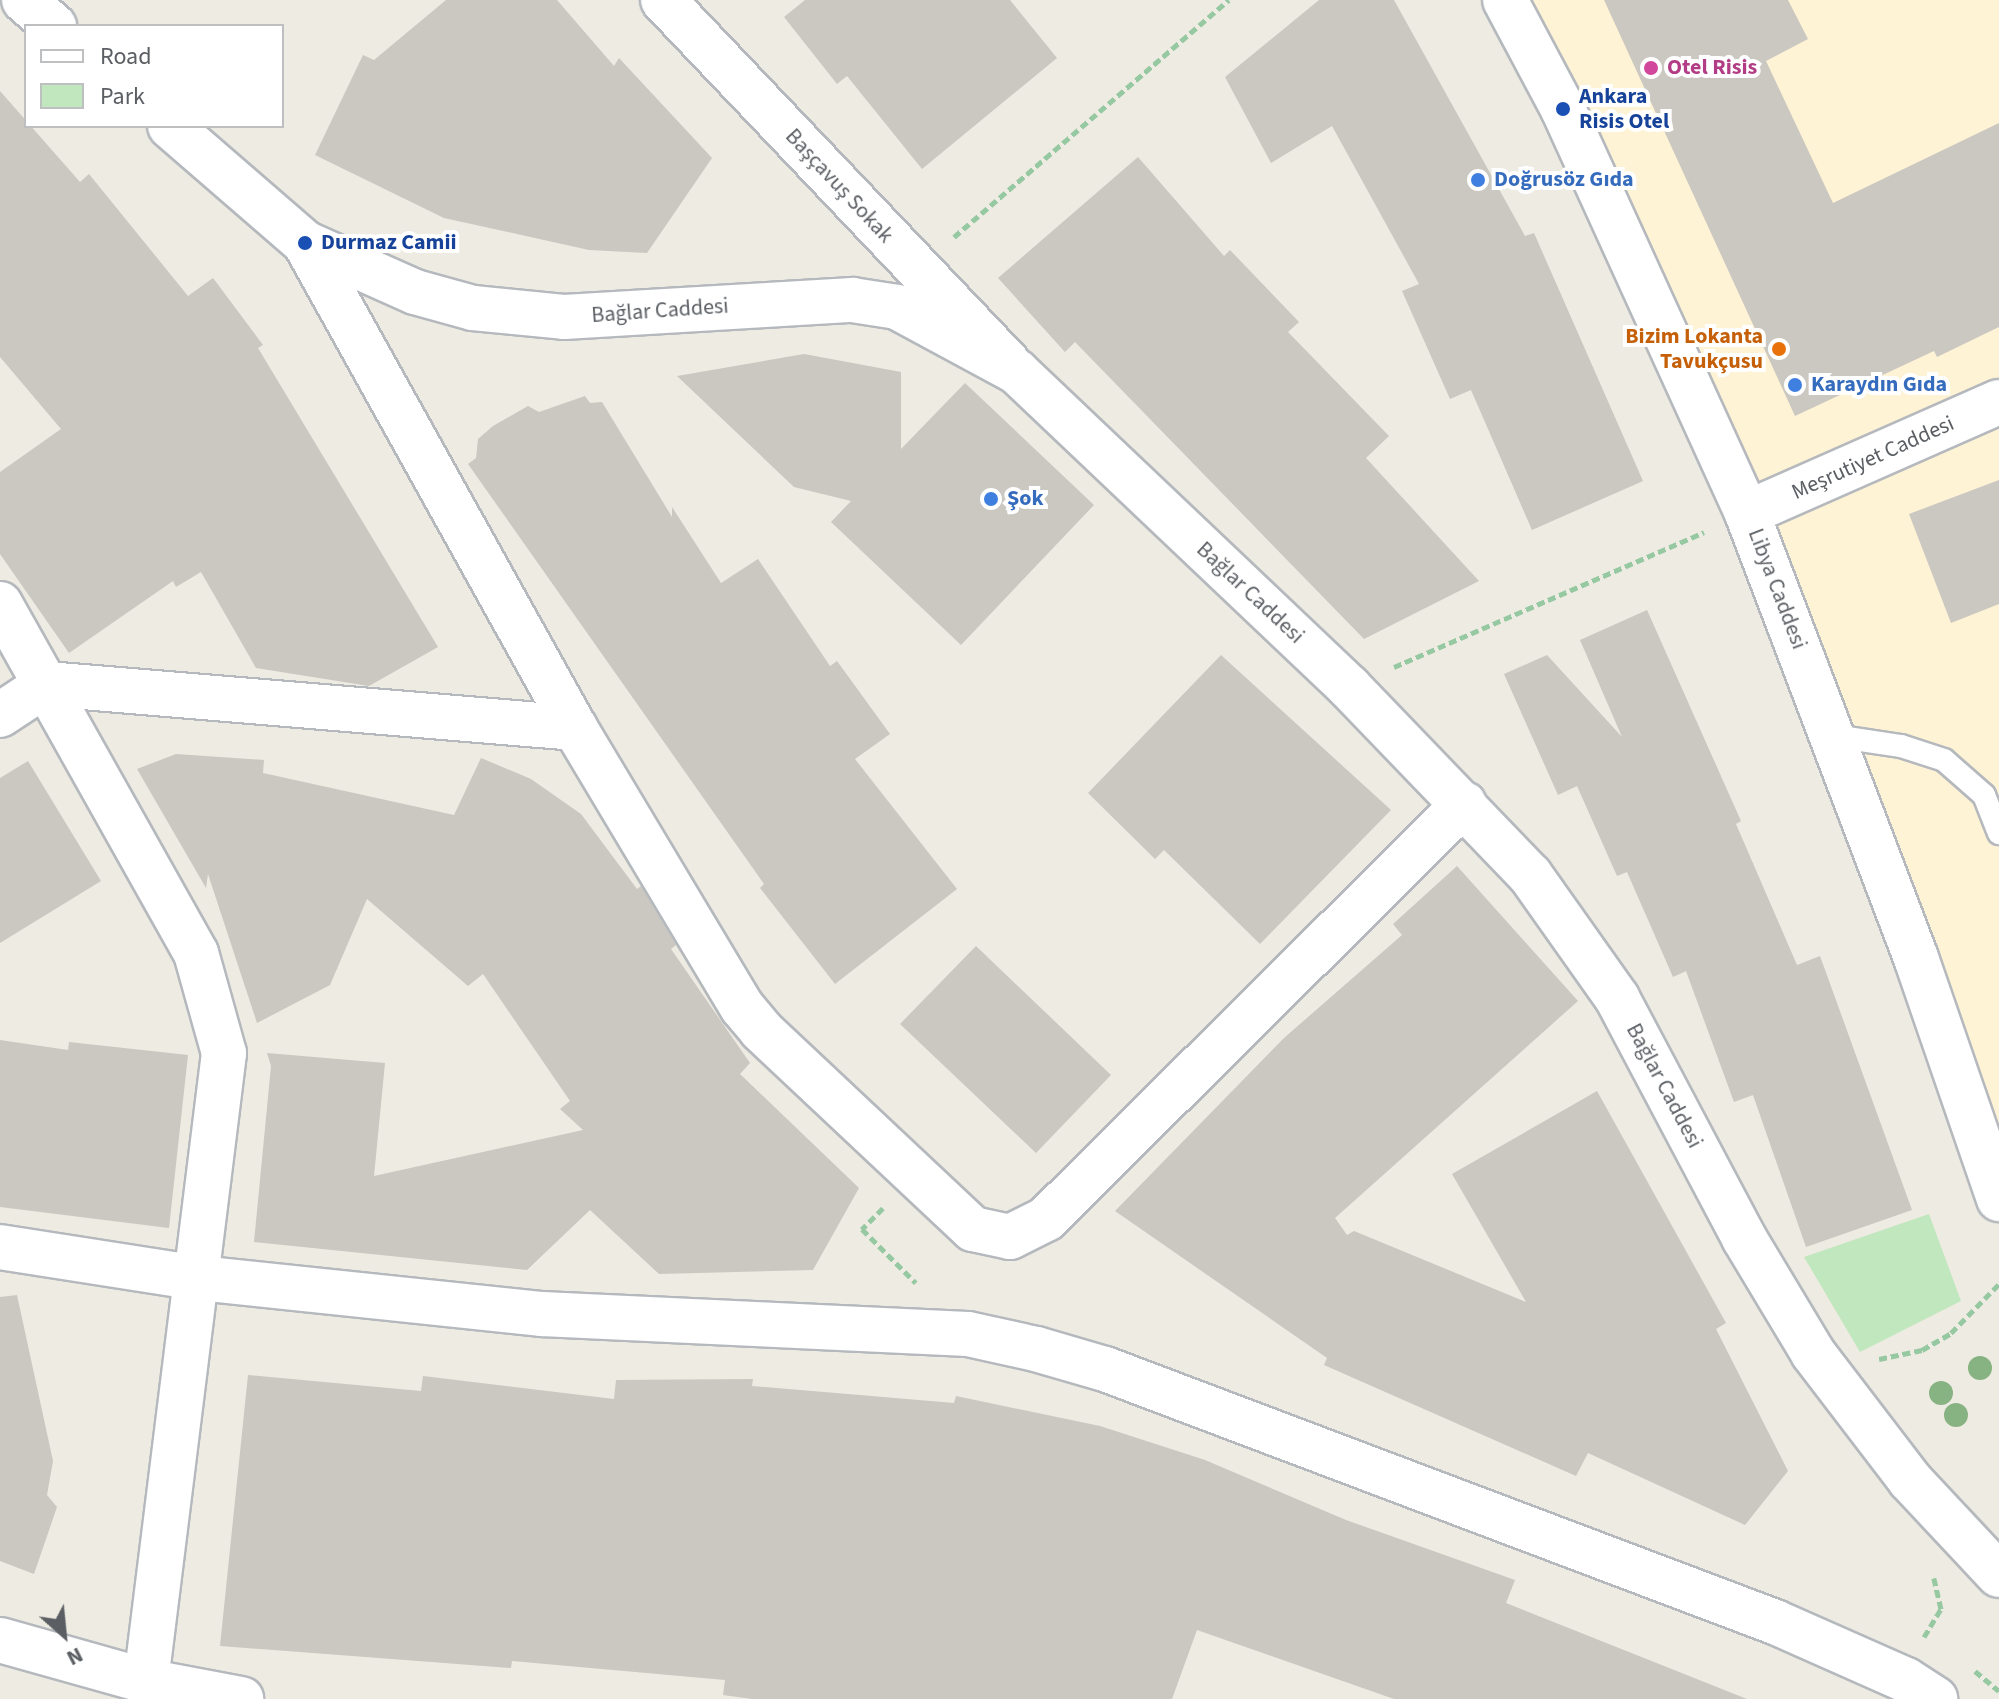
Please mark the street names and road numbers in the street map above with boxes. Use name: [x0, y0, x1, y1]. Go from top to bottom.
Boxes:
street label: Başçavuş Sokak: [779, 123, 899, 249]
street label: Bağlar Caddesi: [591, 293, 729, 329]
street label: Meşrutiyet Caddesi: [1788, 410, 1958, 506]
street label: Libya Caddesi: [1742, 525, 1812, 653]
street label: Bağlar Caddesi: [1191, 536, 1309, 650]
street label: Bağlar Caddesi: [1620, 1019, 1708, 1153]

